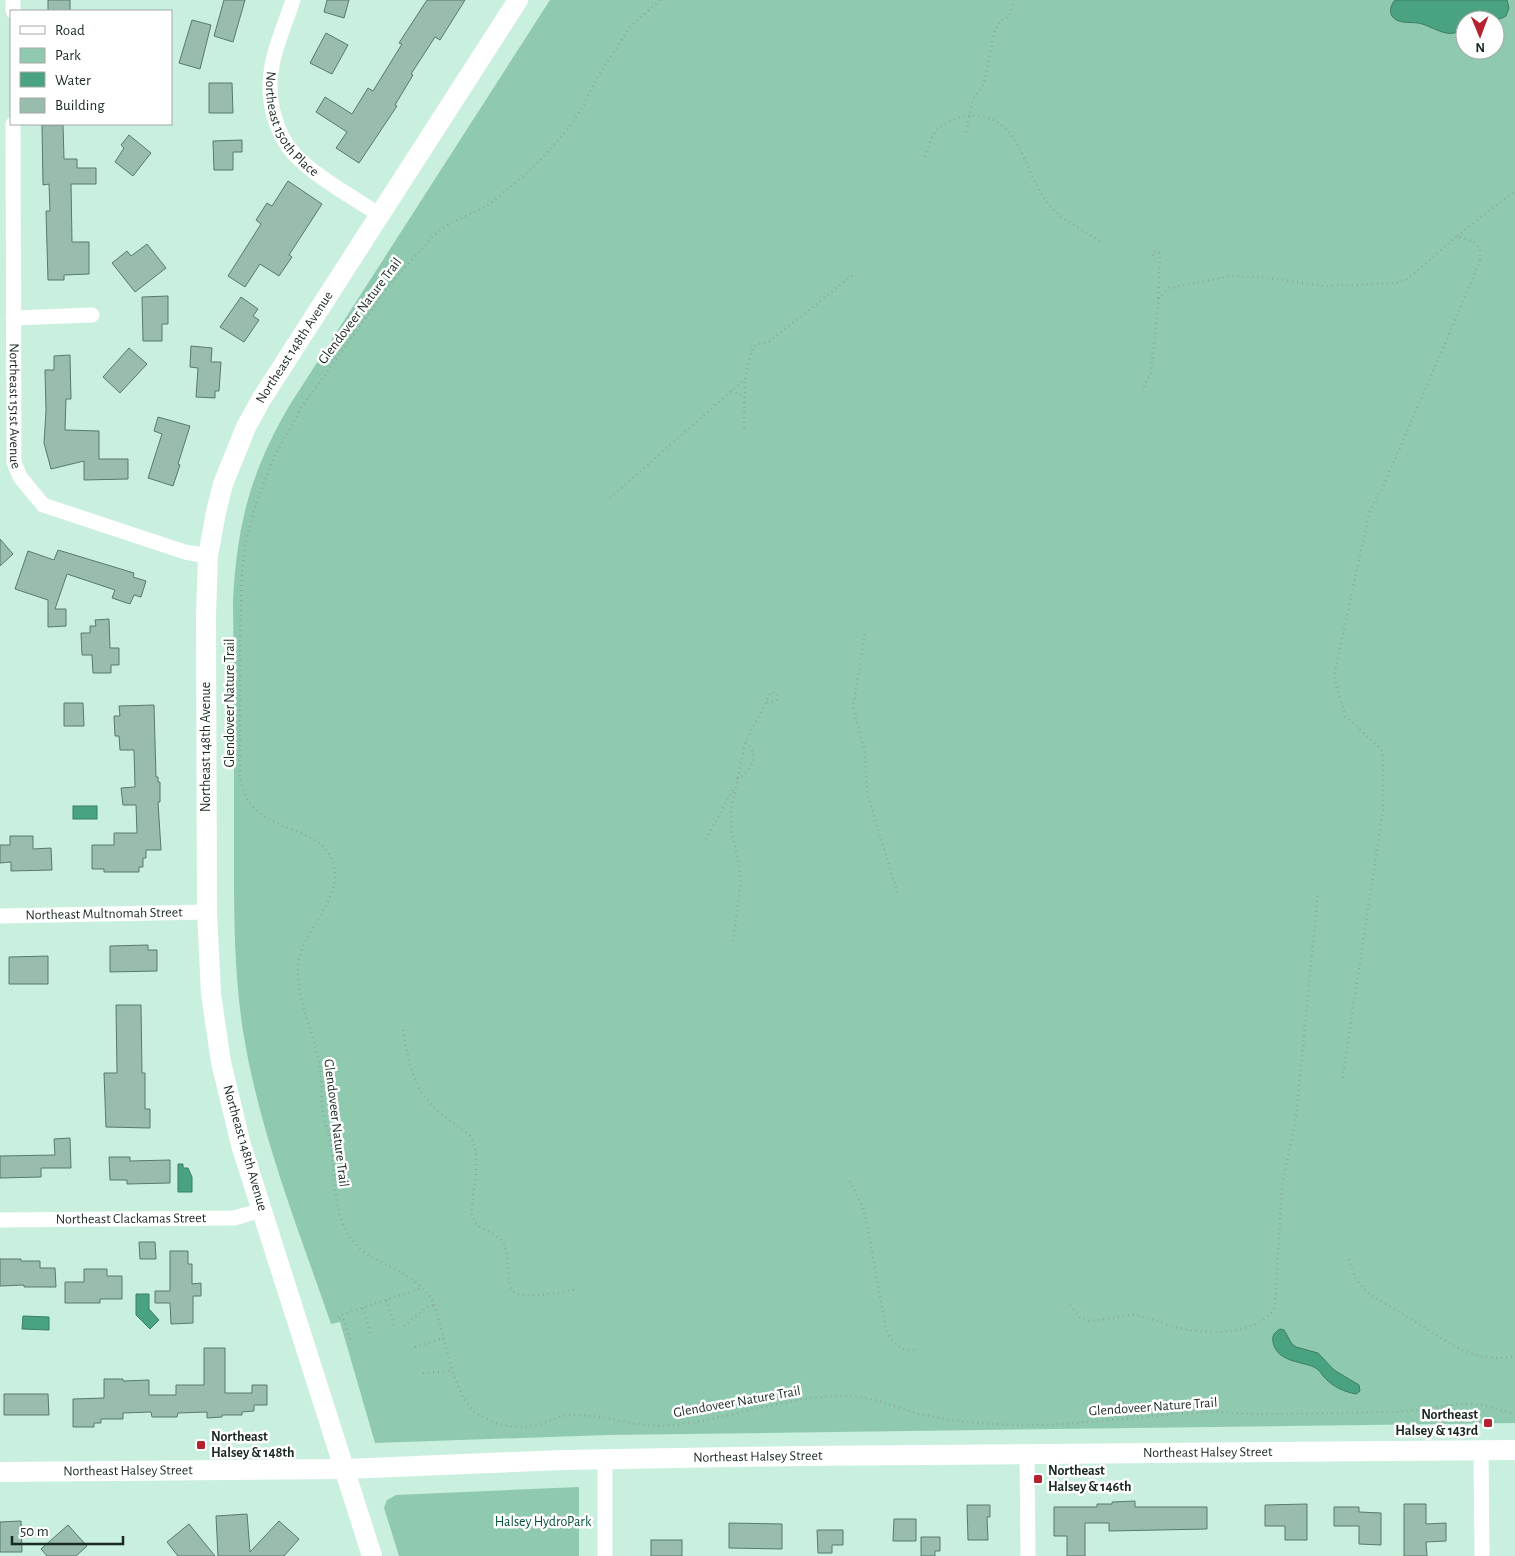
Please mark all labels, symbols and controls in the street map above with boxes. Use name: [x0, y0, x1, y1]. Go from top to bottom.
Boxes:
legend: [10, 10, 172, 125]
north arrow: [1455, 10, 1505, 60]
text: Road: [55, 23, 85, 38]
text: N: [1475, 40, 1485, 54]
text: Park: [55, 48, 81, 63]
street label: Northeast 150th Place: [263, 71, 321, 179]
text: Water: [55, 73, 91, 88]
text: Building: [55, 98, 105, 113]
street label: Glendoveer Nature Trail: [316, 255, 404, 367]
street label: Northeast 148th Avenue: [253, 289, 336, 406]
street label: Northeast 151st Avenue: [7, 343, 23, 471]
street label: Glendoveer Nature Trail: [223, 639, 237, 767]
street label: Northeast 148th Avenue: [199, 682, 213, 812]
street label: Northeast Multnomah Street: [25, 905, 183, 923]
street label: Glendoveer Nature Trail: [321, 1058, 351, 1188]
street label: Northeast 148th Avenue: [220, 1083, 270, 1213]
street label: Northeast Clackamas Street: [56, 1211, 207, 1227]
street label: Glendoveer Nature Trail: [672, 1384, 802, 1420]
street label: Glendoveer Nature Trail: [1088, 1396, 1218, 1418]
place label: Northeast Halsey & 143rd: [1395, 1408, 1479, 1438]
marker: Northeast Halsey & 143rd: [1482, 1417, 1494, 1429]
place label: Northeast Halsey & 148th: [211, 1430, 295, 1460]
marker: Northeast Halsey & 148th: [195, 1439, 207, 1451]
street label: Northeast Halsey Street: [1143, 1445, 1273, 1460]
street label: Northeast Halsey Street: [693, 1449, 823, 1465]
street label: Northeast Halsey Street: [63, 1463, 193, 1478]
place label: Northeast Halsey & 146th: [1048, 1464, 1131, 1494]
marker: Northeast Halsey & 146th: [1032, 1473, 1044, 1485]
scale bar: [12, 1514, 124, 1546]
park label: Halsey HydroPark: [495, 1515, 592, 1529]
text: 50 m: [20, 1524, 49, 1539]

